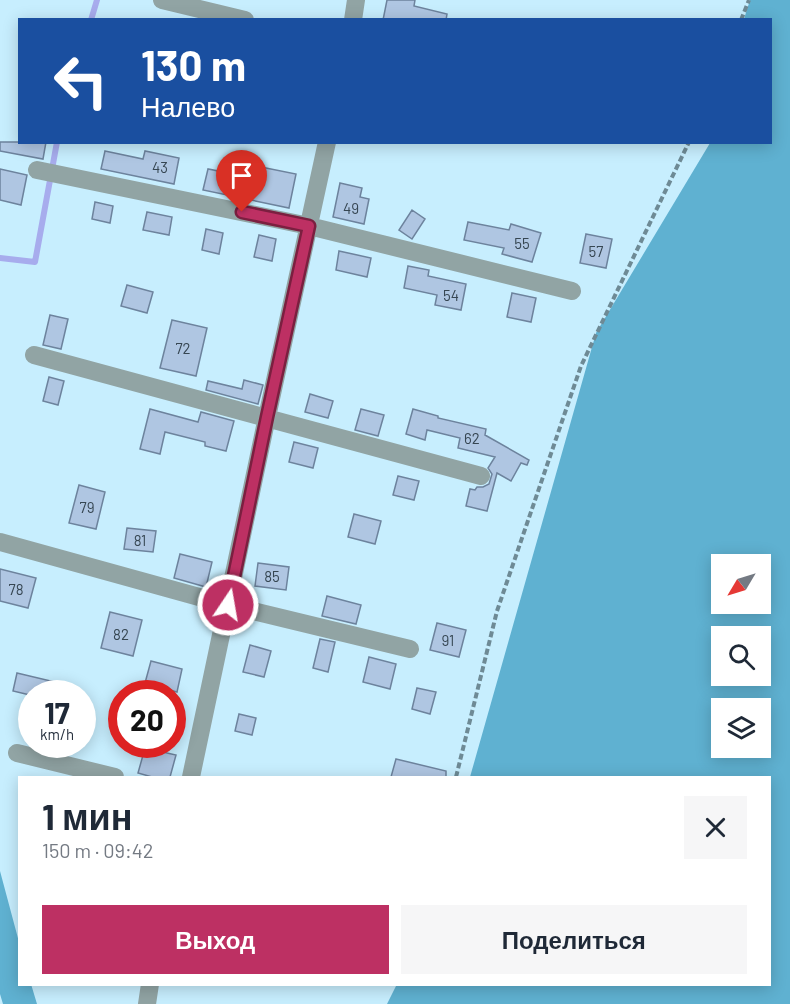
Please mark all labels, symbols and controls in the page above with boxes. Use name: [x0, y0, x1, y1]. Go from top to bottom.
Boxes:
text: 130 m: [141, 39, 246, 89]
icon: left: [42, 42, 120, 120]
text: Налево: [141, 90, 235, 122]
pin: [216, 150, 267, 212]
house number: 43: [152, 158, 168, 176]
icon: arrive: [225, 159, 258, 192]
house number: 49: [343, 199, 359, 217]
house number: 55: [514, 234, 530, 252]
house number: 57: [589, 242, 603, 260]
house number: 54: [443, 286, 459, 304]
house number: 72: [175, 339, 191, 357]
house number: 62: [464, 429, 480, 447]
house number: 79: [80, 498, 94, 516]
house number: 81: [134, 531, 146, 549]
north arrow: [711, 554, 771, 614]
map controls: [711, 554, 771, 758]
house number: 85: [264, 567, 280, 585]
position arrow: [196, 573, 260, 637]
house number: 78: [9, 580, 23, 598]
house number: 82: [113, 625, 129, 643]
button: search: [711, 626, 771, 686]
house number: 91: [442, 631, 454, 649]
speed limit sign: 20: [108, 680, 186, 758]
text: 17: [44, 694, 70, 730]
button: layers: [711, 698, 771, 758]
text: km/h: [40, 725, 74, 743]
text: 1 мин: [42, 794, 132, 837]
button: close: [684, 796, 747, 859]
text: 150 m · 09:42: [42, 838, 154, 862]
button: Выход: [42, 905, 389, 974]
button: Поделиться: [401, 905, 747, 974]

